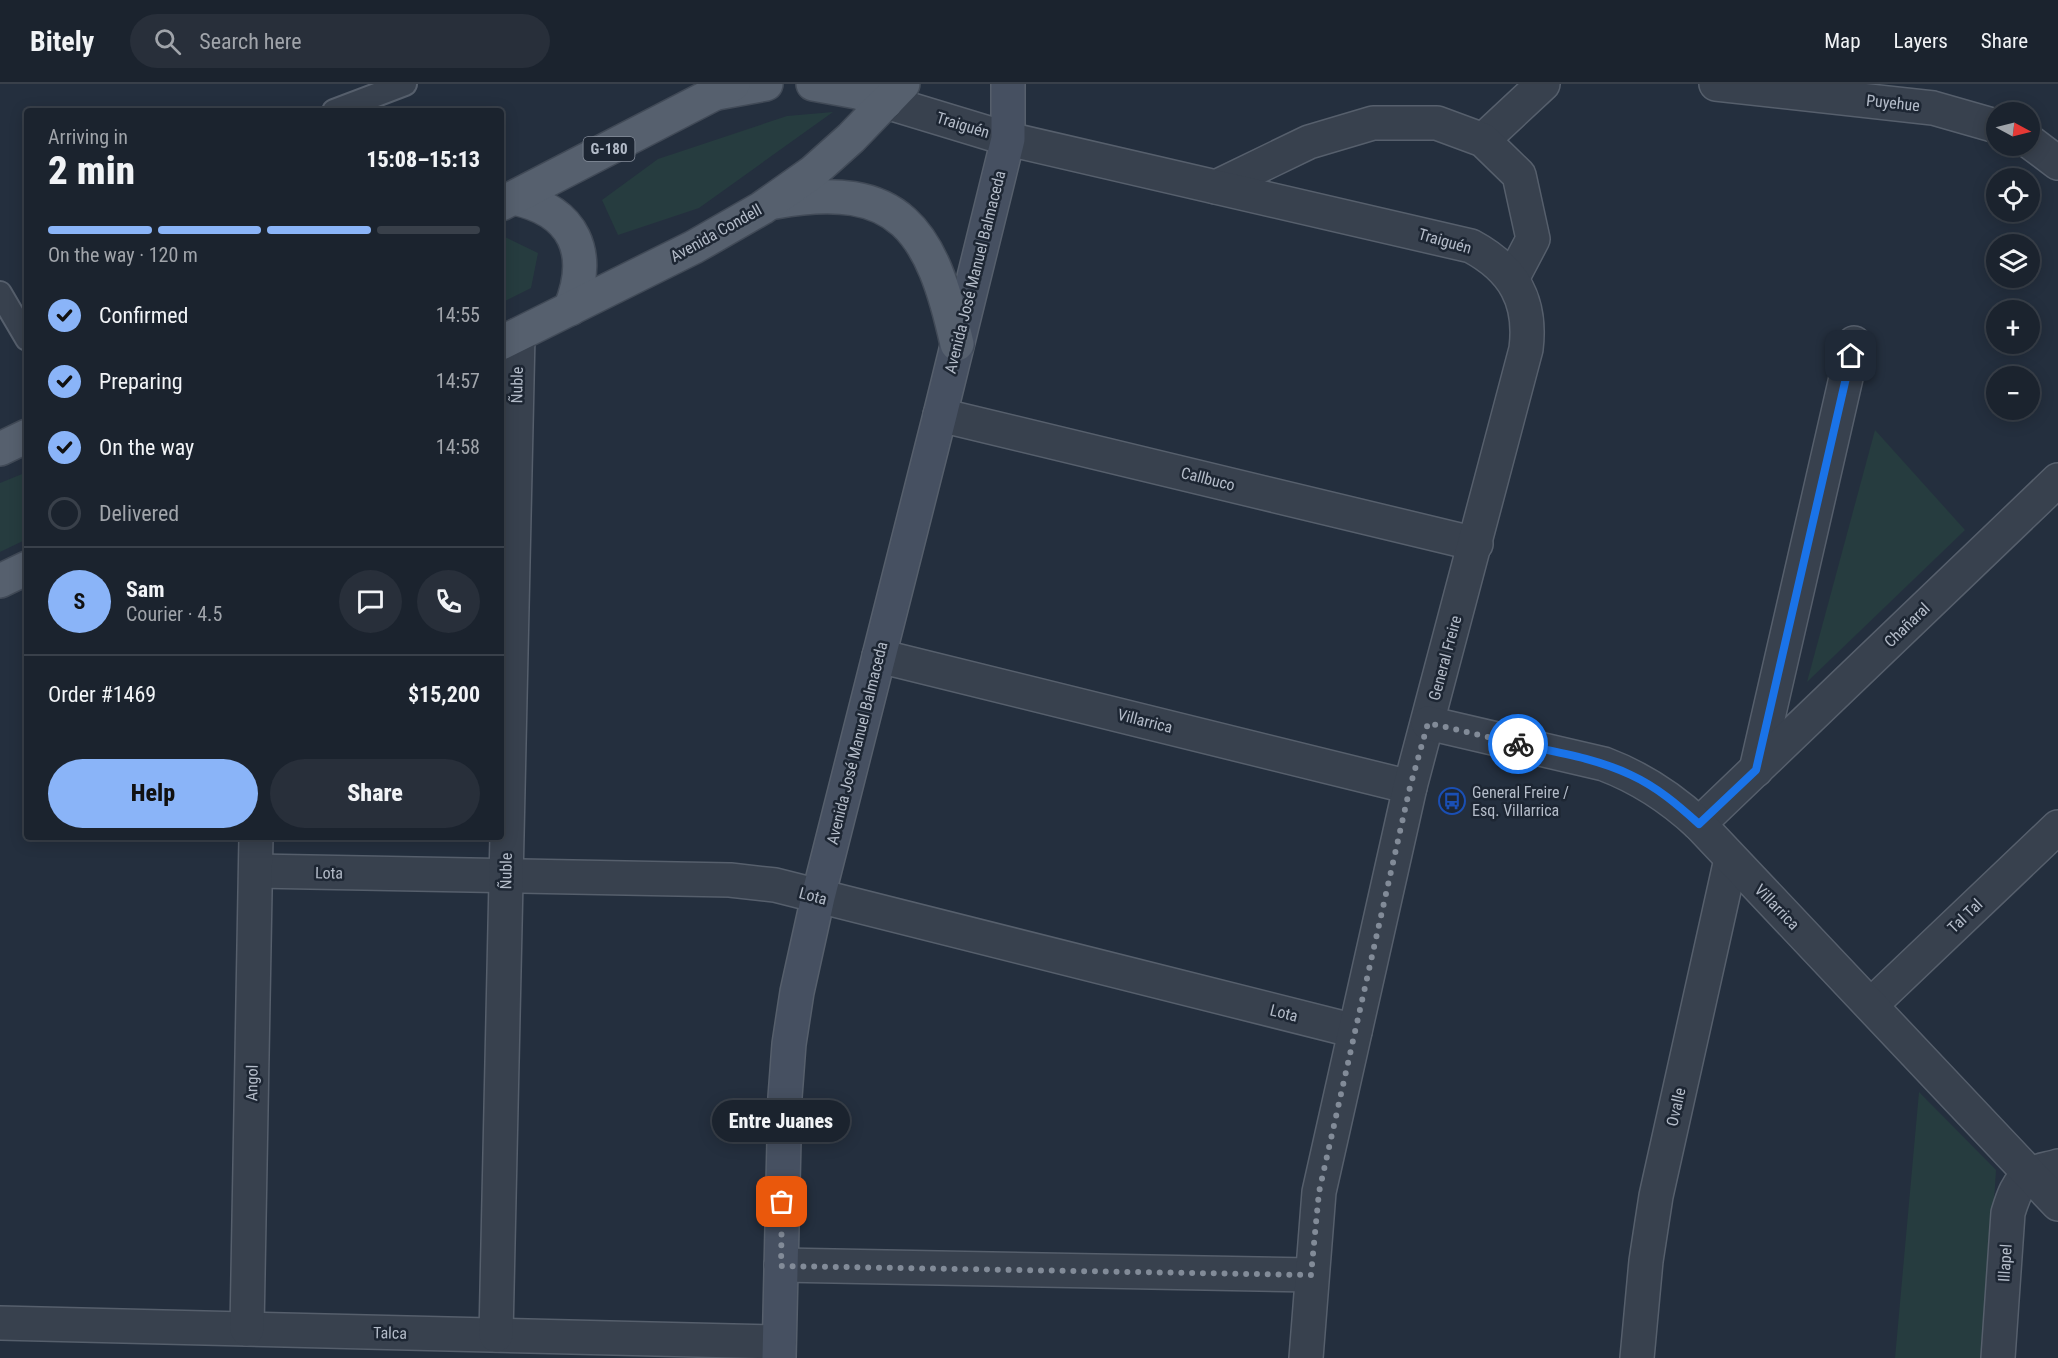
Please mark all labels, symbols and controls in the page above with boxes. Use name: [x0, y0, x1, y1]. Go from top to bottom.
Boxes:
search box: [130, 14, 550, 68]
text: Bitely: [30, 25, 94, 58]
icon: search: [151, 25, 184, 58]
text: Search here: [199, 29, 302, 54]
text: Map: [1824, 29, 1861, 53]
text: Layers: [1894, 29, 1948, 53]
text: Share: [1981, 29, 2028, 53]
street label: Puyehue: [1865, 91, 1921, 115]
north arrow: [1986, 102, 2040, 156]
map controls: [1986, 102, 2040, 420]
street label: Traiguén: [934, 108, 992, 142]
text: Arriving in: [48, 125, 128, 149]
road number: G-180: [584, 137, 634, 161]
text: 15:08–15:13: [366, 147, 480, 172]
text: 2 min: [48, 148, 135, 194]
button: locate: [1986, 168, 2040, 222]
street label: Avenida José Manuel Balmaceda: [941, 169, 1009, 375]
street label: Avenida Condell: [667, 200, 765, 266]
street label: Traiguén: [1416, 224, 1474, 258]
button: layers: [1986, 234, 2040, 288]
text: On the way · 120 m: [48, 243, 198, 267]
icon: check: [48, 299, 81, 332]
button: +: [1986, 300, 2040, 354]
text: Confirmed: [99, 303, 188, 328]
text: 14:55: [436, 303, 480, 327]
pin: [1825, 330, 1876, 381]
icon: home: [1834, 339, 1867, 372]
icon: check: [48, 365, 81, 398]
street label: Ñuble: [506, 366, 527, 404]
button: −: [1986, 366, 2040, 420]
text: Preparing: [99, 369, 183, 394]
text: 14:57: [436, 369, 480, 393]
icon: check: [48, 431, 81, 464]
text: On the way: [99, 435, 194, 460]
text: 14:58: [436, 435, 480, 459]
street label: Callbuco: [1179, 463, 1237, 495]
text: Delivered: [99, 501, 179, 526]
button: chat: [339, 570, 402, 633]
button: phone: [417, 570, 480, 633]
text: Sam: [126, 577, 165, 602]
text: S: [74, 589, 85, 614]
street label: Chañaral: [1880, 599, 1934, 651]
text: Courier · 4.5: [126, 602, 222, 626]
street label: General Freire: [1425, 613, 1465, 703]
street label: Avenida José Manuel Balmaceda: [823, 640, 891, 846]
text: Order #1469: [48, 682, 156, 707]
text: $15,200: [408, 682, 480, 707]
street label: Villarrica: [1115, 705, 1175, 737]
courier: [1488, 714, 1548, 774]
icon: bike: [1502, 728, 1535, 761]
button: Help: [48, 759, 258, 828]
button: Share: [270, 759, 480, 828]
place label: General Freire / Esq. Villarrica: [1472, 783, 1569, 820]
bus stop icon: General Freire / Esq. Villarrica: [1437, 786, 1467, 816]
street label: Ñuble: [495, 852, 516, 890]
street label: Lota: [315, 863, 343, 883]
street label: Villarrica: [1751, 880, 1803, 934]
street label: Lota: [797, 883, 829, 909]
street label: Tal Tal: [1944, 895, 1986, 937]
street label: Lota: [1268, 1000, 1300, 1026]
street label: Angol: [242, 1065, 262, 1101]
street label: Ovalle: [1662, 1086, 1690, 1128]
callout: Entre Juanes: [713, 1100, 851, 1142]
text: Entre Juanes: [729, 1109, 833, 1133]
pin: [756, 1176, 807, 1227]
icon: bag: [765, 1185, 798, 1218]
street label: Illapel: [1994, 1243, 2016, 1283]
street label: Talca: [373, 1323, 407, 1343]

